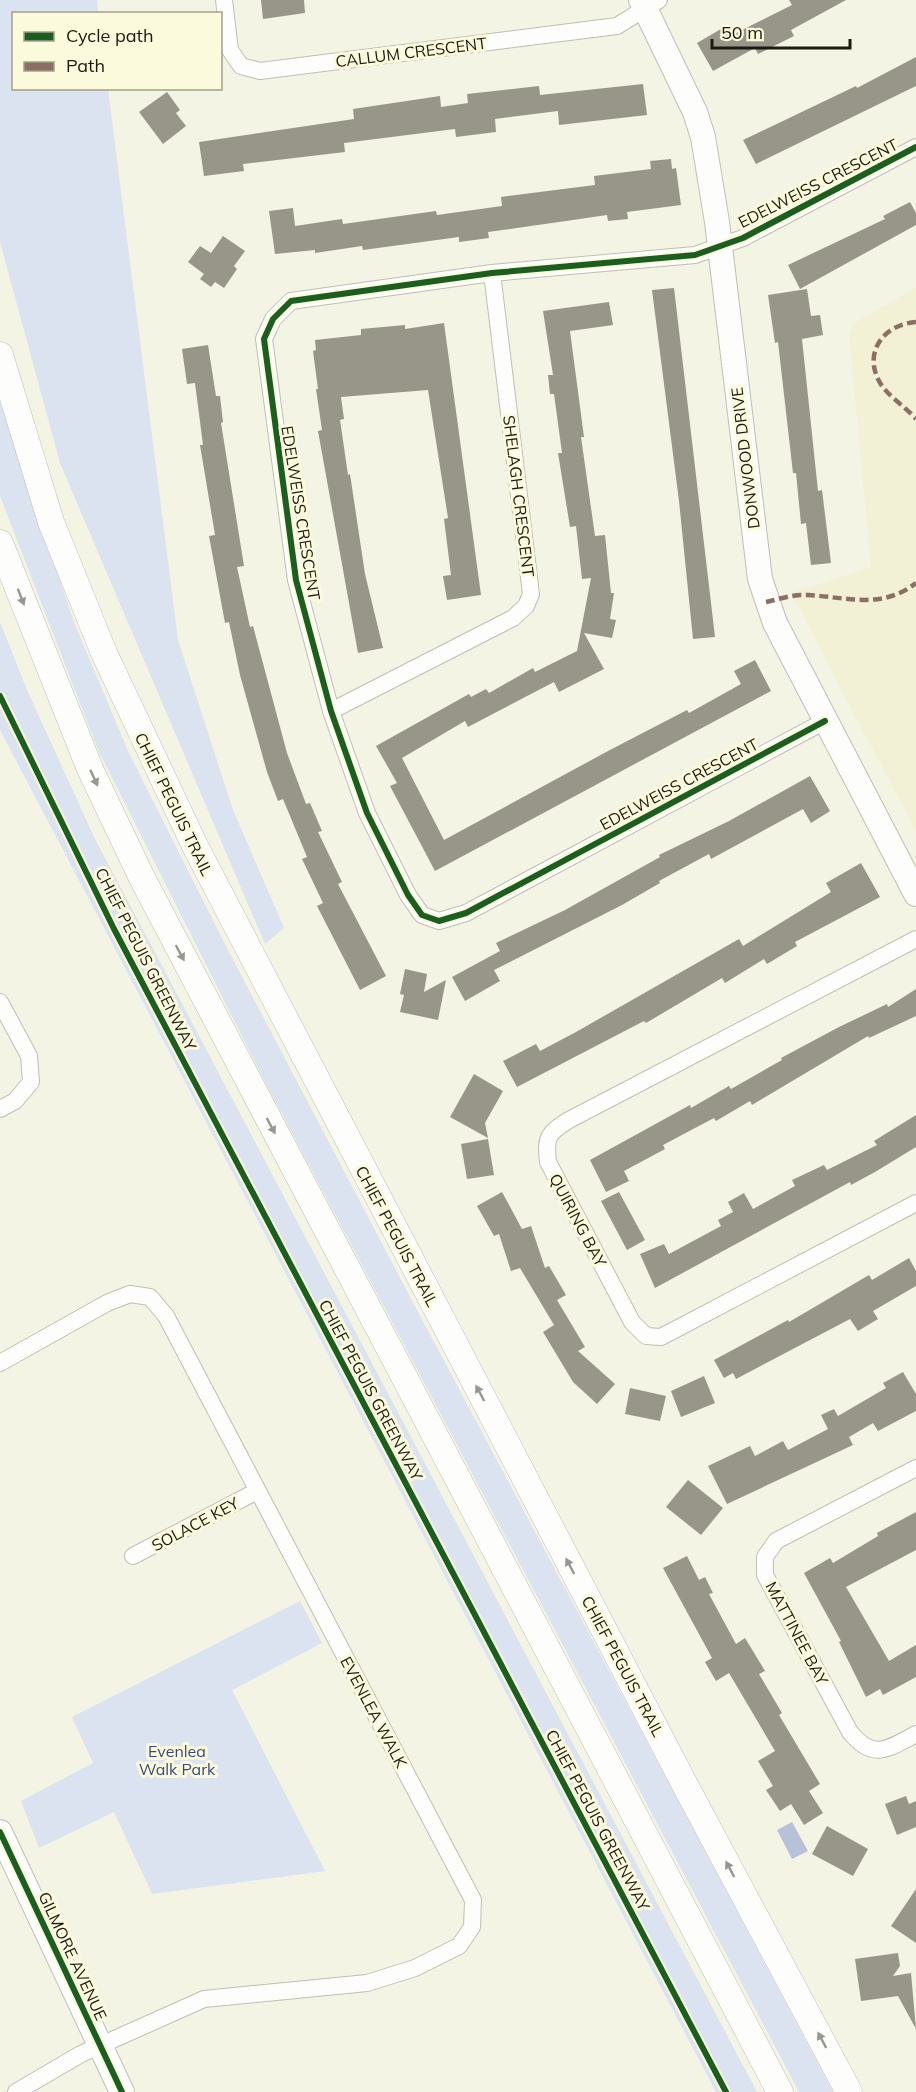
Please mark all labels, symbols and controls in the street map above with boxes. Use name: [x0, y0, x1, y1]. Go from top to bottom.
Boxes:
legend: [12, 12, 222, 90]
scale bar: [712, 12, 850, 50]
text: 50 m: [721, 21, 763, 44]
text: Cycle path: [66, 24, 153, 47]
street label: CALLUM CRESCENT: [334, 33, 488, 71]
text: Path: [66, 54, 105, 77]
street label: EDELWEISS CRESCENT: [735, 134, 902, 232]
street label: DONWOOD DRIVE: [726, 386, 764, 530]
street label: SHELAGH CRESCENT: [499, 414, 539, 578]
street label: EDELWEISS CRESCENT: [277, 424, 325, 602]
one-way arrow: [16, 589, 26, 607]
street label: CHIEF PEGUIS TRAIL: [131, 729, 217, 879]
street label: EDELWEISS CRESCENT: [596, 734, 762, 834]
one-way arrow: [90, 769, 99, 786]
street label: CHIEF PEGUIS GREENWAY: [91, 864, 201, 1054]
one-way arrow: [175, 945, 185, 962]
one-way arrow: [266, 1117, 276, 1134]
street label: CHIEF PEGUIS TRAIL: [351, 1162, 443, 1310]
street label: QUIRING BAY: [545, 1170, 611, 1270]
street label: CHIEF PEGUIS GREENWAY: [315, 1296, 427, 1484]
one-way arrow: [475, 1385, 484, 1402]
street label: SOLACE KEY: [148, 1493, 242, 1555]
one-way arrow: [565, 1557, 575, 1574]
street label: MATTINEE BAY: [761, 1578, 833, 1688]
street label: CHIEF PEGUIS TRAIL: [577, 1592, 669, 1740]
street label: EVENLEA WALK: [336, 1653, 412, 1772]
street label: CHIEF PEGUIS GREENWAY: [542, 1726, 654, 1914]
park label: Evenlea Walk Park: [139, 1741, 216, 1779]
one-way arrow: [725, 1860, 735, 1877]
street label: GILMORE AVENUE: [34, 1888, 112, 2024]
one-way arrow: [817, 2032, 827, 2049]

